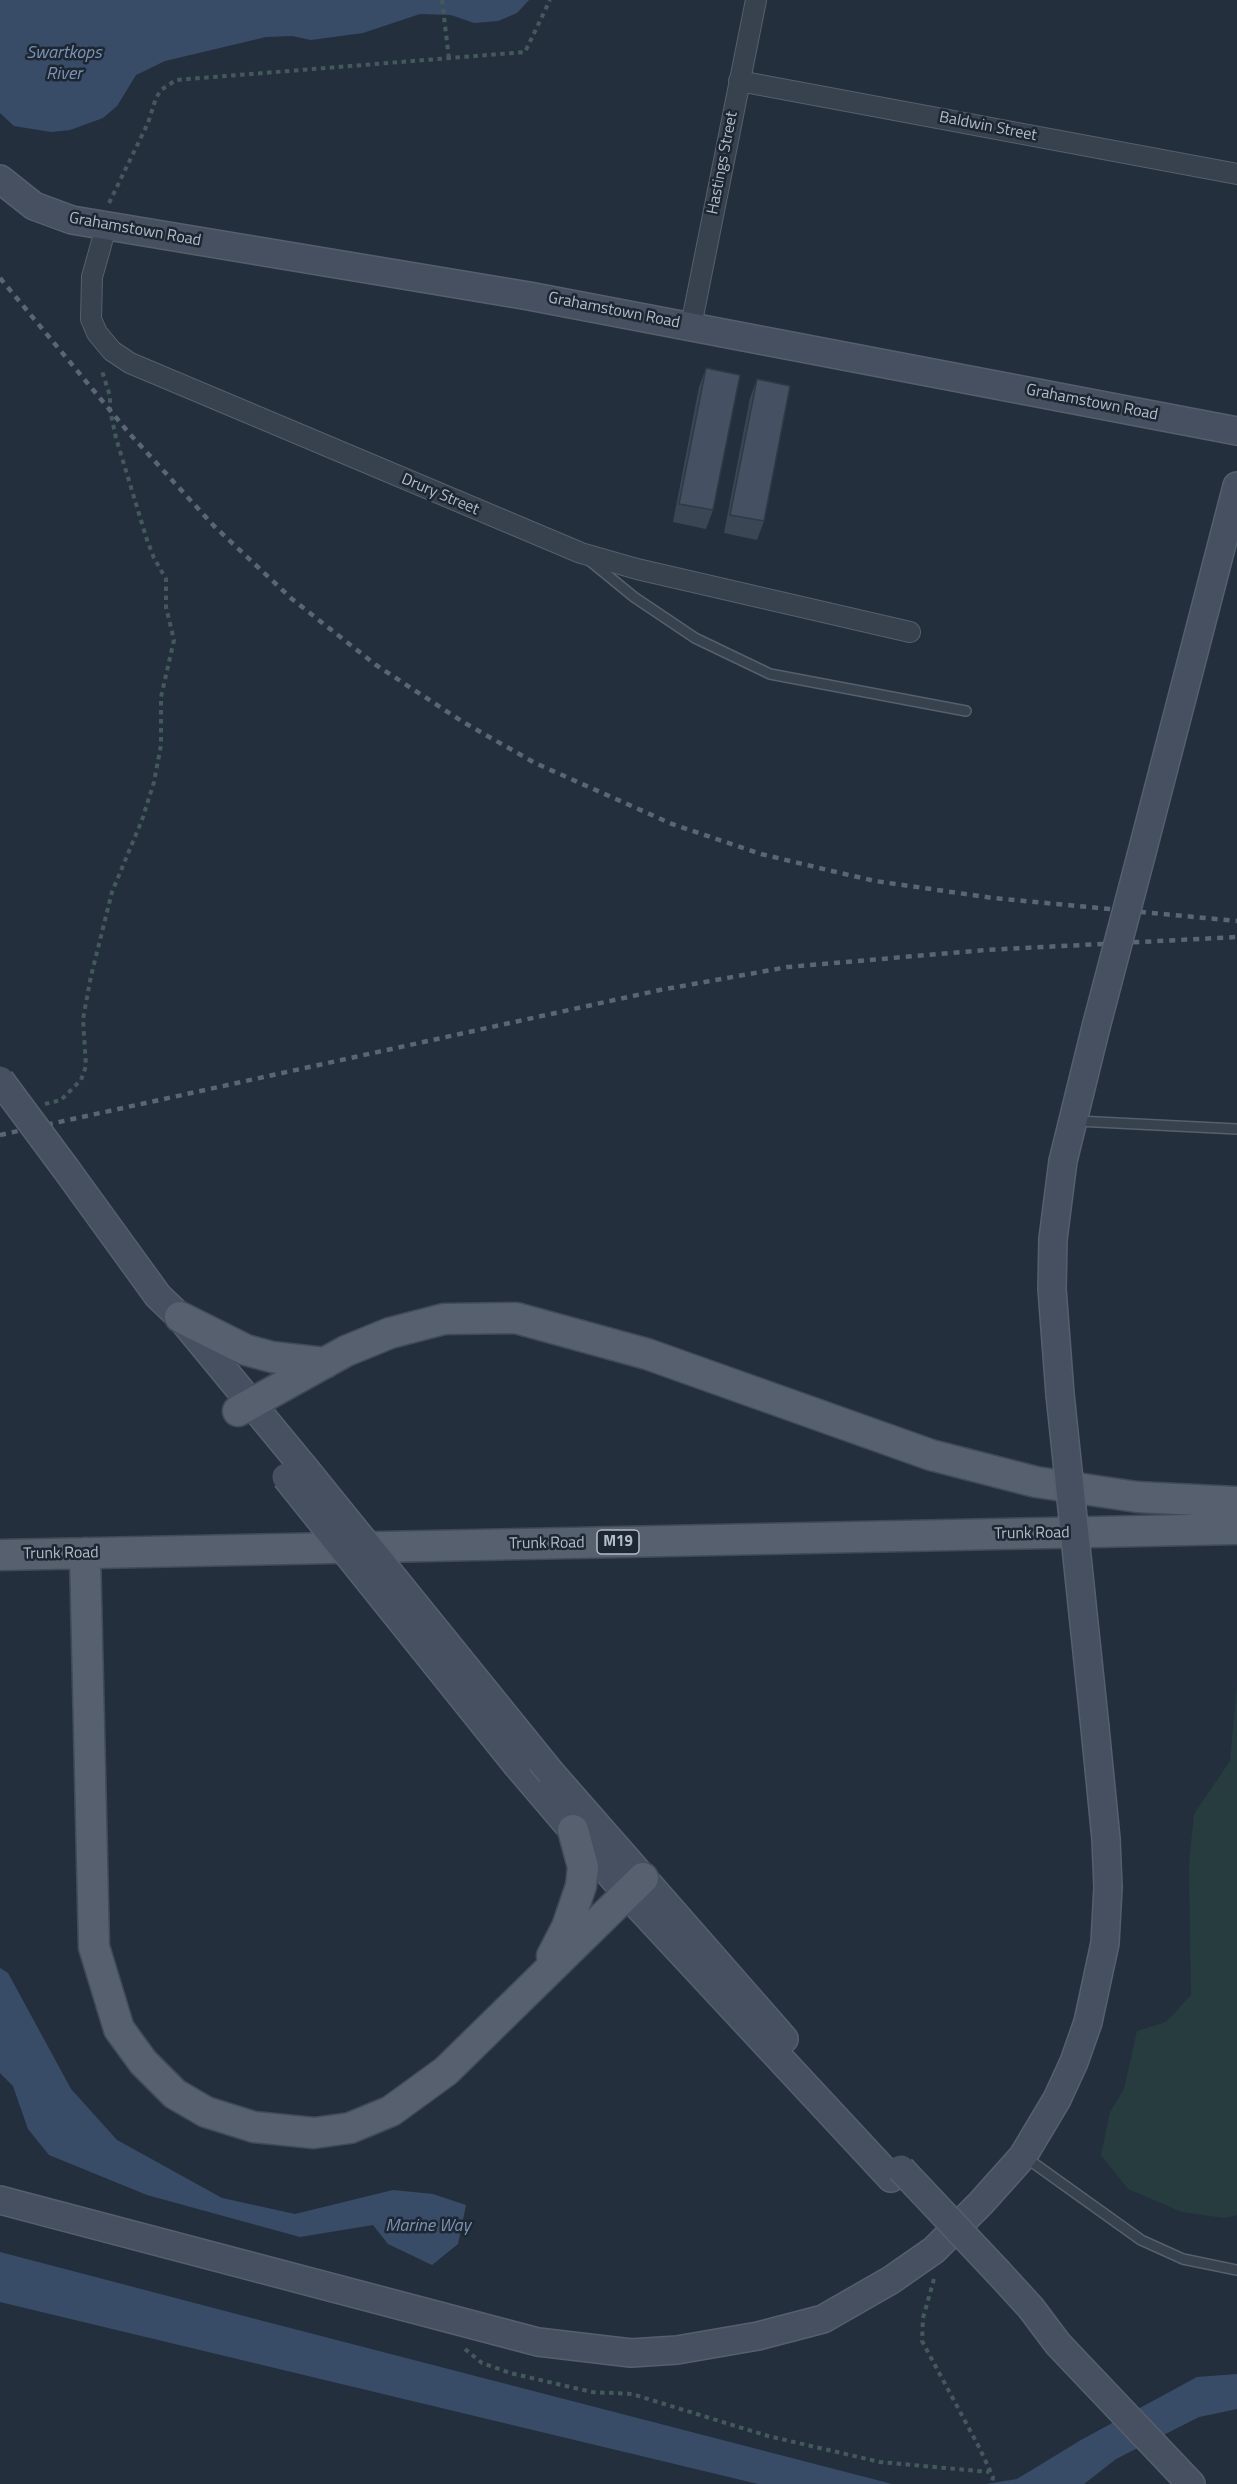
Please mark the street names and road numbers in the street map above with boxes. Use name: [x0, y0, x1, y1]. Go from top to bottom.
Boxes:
street label: Baldwin Street: [938, 108, 1038, 146]
street label: Hastings Street: [704, 110, 742, 216]
street label: Grahamstown Road: [67, 209, 203, 251]
street label: Grahamstown Road: [547, 289, 681, 333]
street label: Grahamstown Road: [1025, 381, 1159, 425]
street label: Drury Street: [398, 470, 482, 520]
street label: Trunk Road: [994, 1524, 1070, 1544]
road number: M19: [597, 1530, 639, 1554]
street label: Trunk Road: [509, 1534, 585, 1554]
street label: Trunk Road: [23, 1544, 99, 1564]

